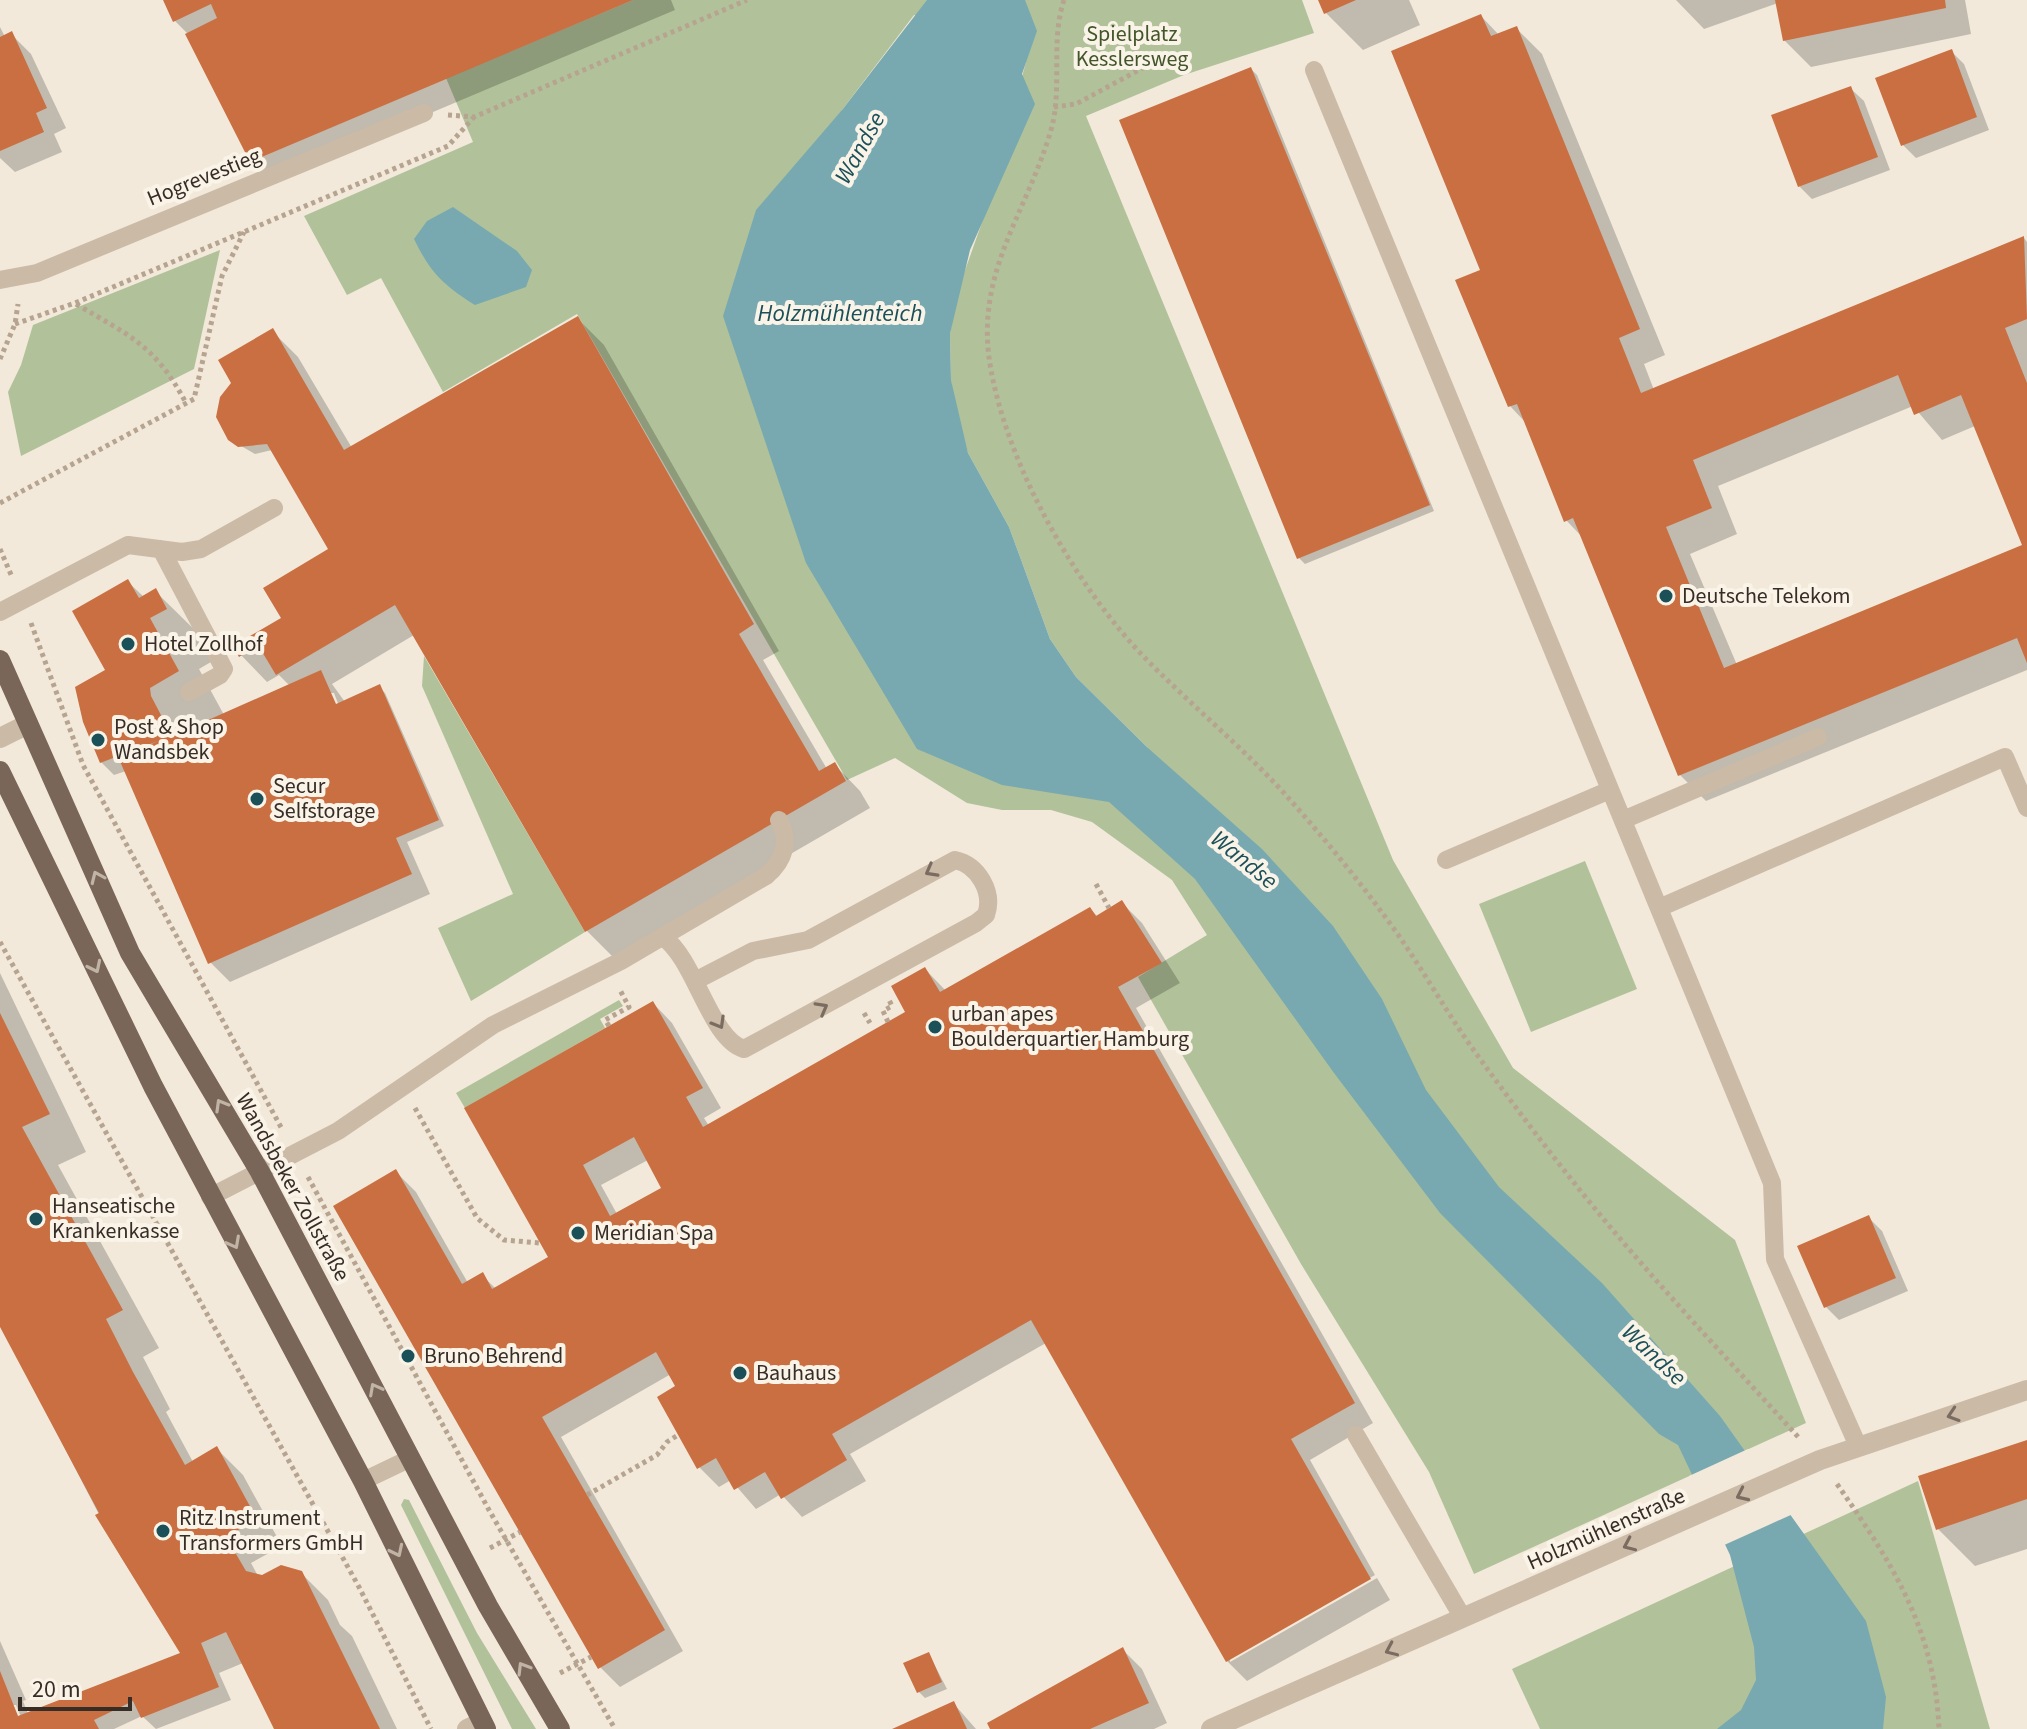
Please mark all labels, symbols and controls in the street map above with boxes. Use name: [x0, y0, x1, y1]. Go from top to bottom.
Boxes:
park label: Spielplatz Kesslersweg: [1076, 18, 1188, 75]
water label: Wandse: [826, 106, 894, 190]
street label: Hogrevestieg: [142, 140, 266, 214]
water label: Holzmühlenteich: [757, 296, 923, 331]
place label: Deutsche Telekom: [1682, 580, 1851, 612]
marker: Deutsche Telekom: [1657, 587, 1675, 605]
place label: Hotel Zollhof: [144, 628, 264, 660]
marker: Hotel Zollhof: [119, 635, 137, 653]
place label: Post & Shop Wandsbek: [114, 711, 224, 768]
marker: Post & Shop Wandsbek: [89, 731, 107, 749]
place label: Secur Selfstorage: [273, 770, 375, 827]
marker: Secur Selfstorage: [248, 790, 266, 808]
water label: Wandse: [1203, 822, 1285, 898]
one-way arrow: [924, 862, 939, 877]
one-way arrow: [90, 871, 106, 885]
one-way arrow: [85, 959, 101, 974]
place label: urban apes Boulderquartier Hamburg: [951, 998, 1189, 1055]
one-way arrow: [814, 1003, 828, 1018]
one-way arrow: [709, 1014, 725, 1029]
marker: urban apes Boulderquartier Hamburg: [926, 1018, 944, 1036]
street label: Wandsbeker Zollstraße: [228, 1087, 358, 1287]
one-way arrow: [215, 1099, 231, 1113]
place label: Hanseatische Krankenkasse: [52, 1190, 180, 1247]
marker: Hanseatische Krankenkasse: [27, 1210, 45, 1228]
place label: Meridian Spa: [594, 1217, 714, 1249]
marker: Meridian Spa: [569, 1224, 587, 1242]
one-way arrow: [225, 1234, 240, 1249]
water label: Wandse: [1614, 1316, 1694, 1394]
place label: Bruno Behrend: [424, 1340, 563, 1372]
marker: Bruno Behrend: [399, 1347, 417, 1365]
place label: Bauhaus: [756, 1357, 836, 1389]
marker: Bauhaus: [731, 1364, 749, 1382]
one-way arrow: [369, 1382, 384, 1397]
one-way arrow: [1947, 1405, 1961, 1421]
street label: Holzmühlenstraße: [1522, 1480, 1690, 1578]
one-way arrow: [1736, 1485, 1751, 1501]
place label: Ritz Instrument Transformers GmbH: [179, 1502, 364, 1559]
marker: Ritz Instrument Transformers GmbH: [154, 1522, 172, 1540]
one-way arrow: [1623, 1536, 1637, 1552]
one-way arrow: [388, 1542, 403, 1557]
one-way arrow: [1385, 1640, 1399, 1656]
scale bar: [20, 1661, 130, 1711]
one-way arrow: [518, 1662, 533, 1677]
text: 20 m: [32, 1672, 81, 1707]

